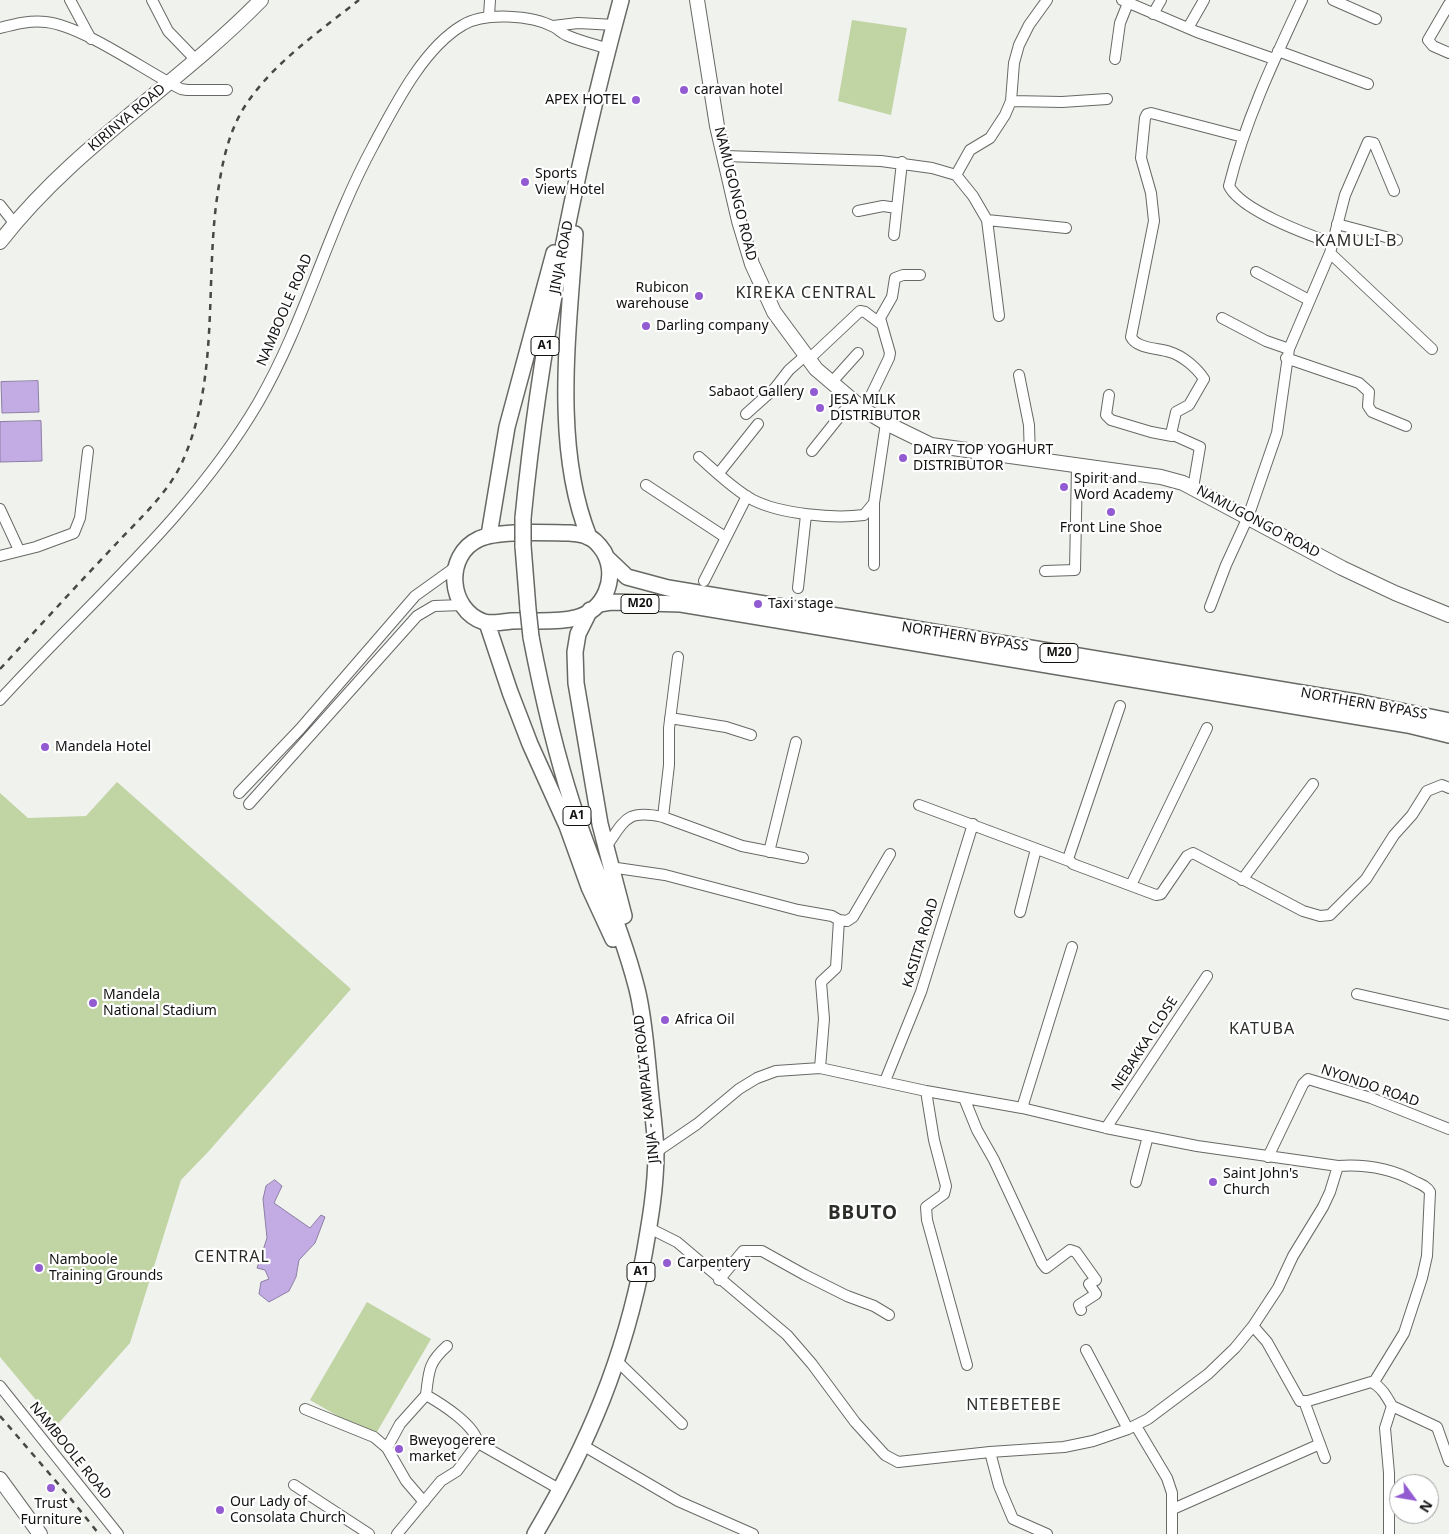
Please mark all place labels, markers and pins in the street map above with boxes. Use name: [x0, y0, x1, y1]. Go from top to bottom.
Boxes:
place label: caravan hotel: [694, 82, 783, 98]
marker: caravan hotel: [678, 84, 690, 96]
place label: APEX HOTEL: [545, 92, 626, 108]
marker: APEX HOTEL: [630, 94, 642, 106]
place label: Sports View Hotel: [535, 166, 605, 198]
marker: Sports View Hotel: [519, 176, 531, 188]
place label: Rubicon warehouse: [616, 280, 689, 312]
marker: Rubicon warehouse: [693, 290, 705, 302]
place label: Darling company: [656, 318, 769, 334]
marker: Darling company: [640, 320, 652, 332]
place label: Sabaot Gallery: [709, 384, 804, 400]
marker: Sabaot Gallery: [808, 386, 820, 398]
place label: JESA MILK DISTRIBUTOR: [830, 392, 920, 424]
marker: JESA MILK DISTRIBUTOR: [814, 402, 826, 414]
place label: DAIRY TOP YOGHURT DISTRIBUTOR: [913, 442, 1053, 474]
marker: DAIRY TOP YOGHURT DISTRIBUTOR: [897, 452, 909, 464]
place label: Spirit and Word Academy: [1074, 471, 1173, 504]
marker: Spirit and Word Academy: [1058, 481, 1070, 493]
marker: Front Line Shoe: [1105, 506, 1117, 518]
place label: Front Line Shoe: [1060, 520, 1162, 536]
place label: Taxi stage: [768, 596, 833, 612]
marker: Taxi stage: [752, 598, 764, 610]
place label: Mandela Hotel: [55, 739, 151, 755]
marker: Mandela Hotel: [39, 741, 51, 753]
place label: Mandela National Stadium: [103, 987, 217, 1020]
marker: Mandela National Stadium: [87, 997, 99, 1009]
place label: Africa Oil: [675, 1012, 735, 1028]
marker: Africa Oil: [659, 1014, 671, 1026]
place label: Saint John's Church: [1223, 1166, 1298, 1198]
marker: Saint John's Church: [1207, 1176, 1219, 1188]
place label: Namboole Training Grounds: [49, 1252, 163, 1284]
place label: Carpentery: [677, 1255, 751, 1271]
marker: Carpentery: [661, 1257, 673, 1269]
marker: Namboole Training Grounds: [33, 1262, 45, 1274]
place label: Bweyogerere market: [409, 1433, 496, 1465]
marker: Bweyogerere market: [393, 1443, 405, 1455]
marker: Trust Furniture: [45, 1482, 57, 1494]
place label: Our Lady of Consolata Church: [230, 1494, 346, 1526]
place label: Trust Furniture: [20, 1496, 82, 1528]
marker: Our Lady of Consolata Church: [214, 1504, 226, 1516]

